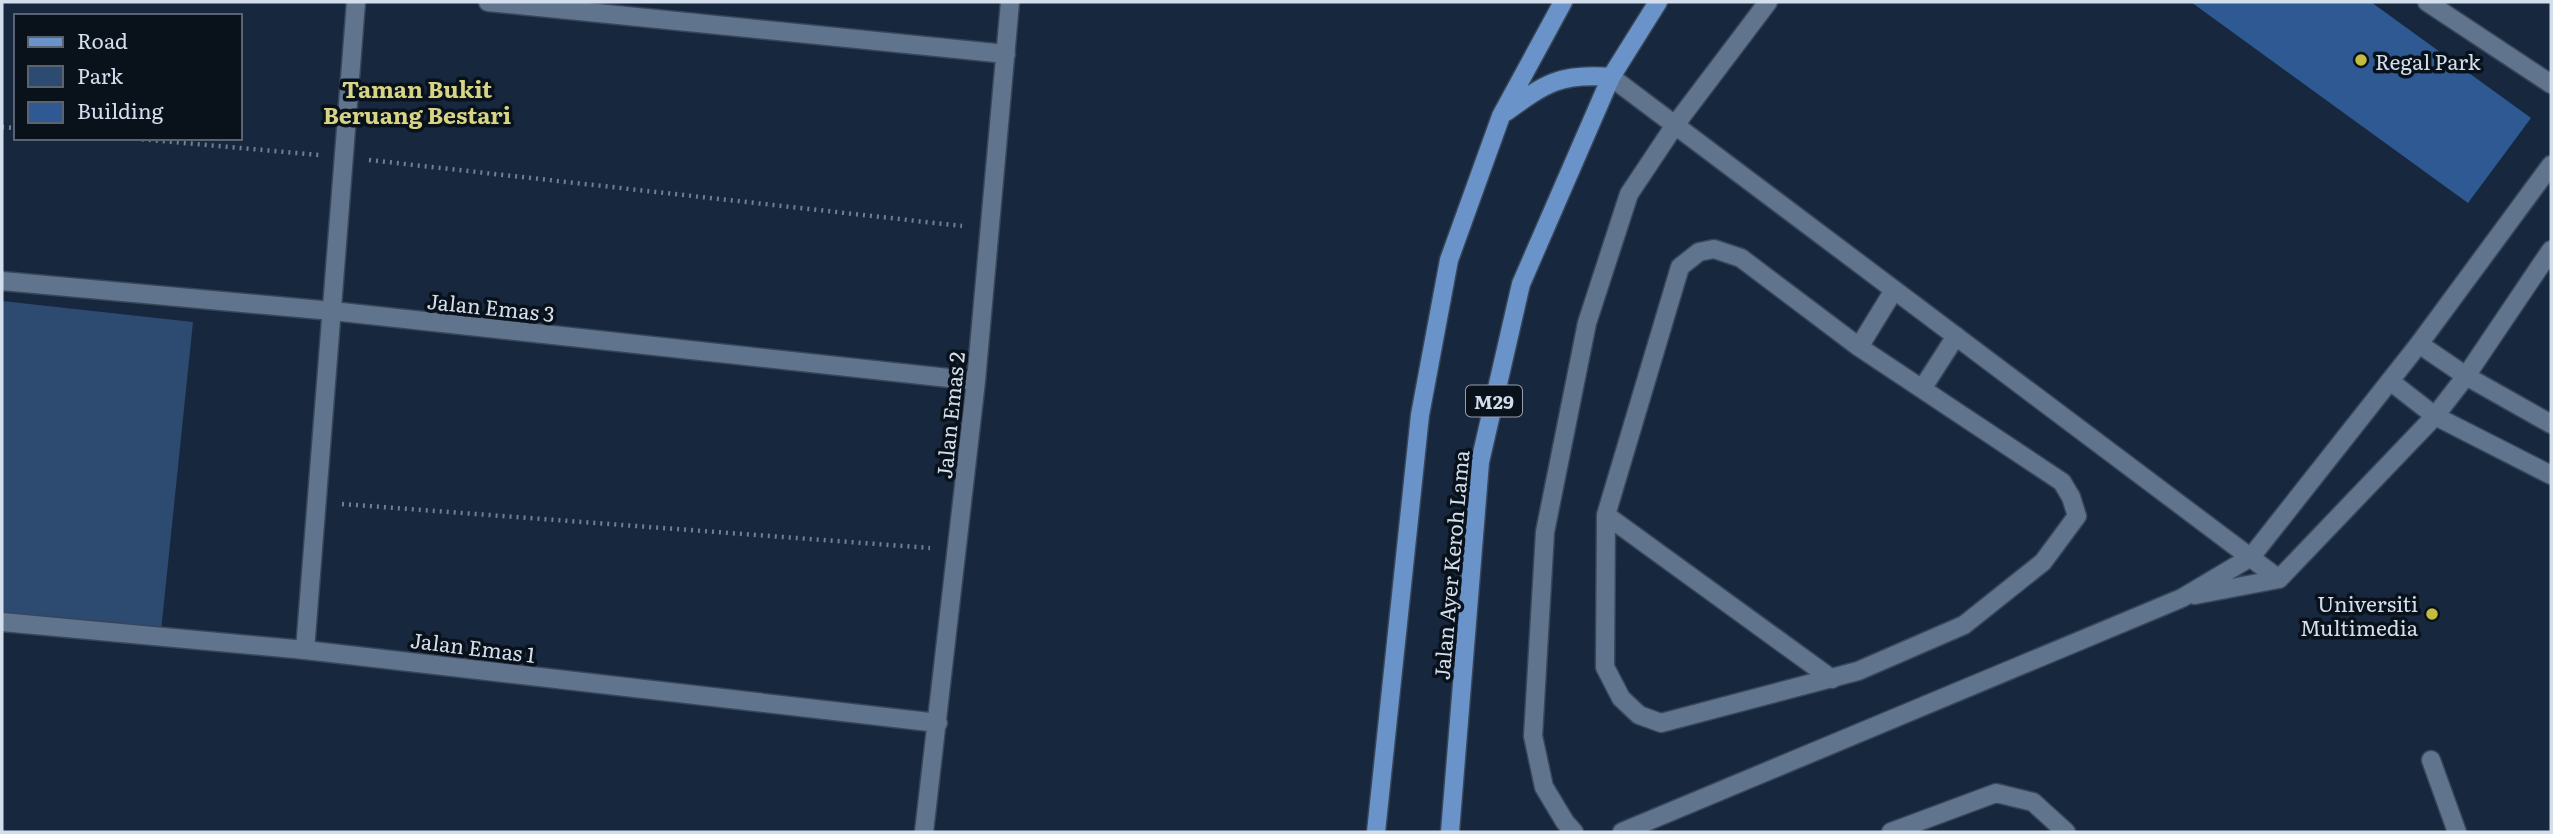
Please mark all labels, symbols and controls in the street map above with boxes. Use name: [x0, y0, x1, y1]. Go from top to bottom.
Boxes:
legend: [14, 14, 242, 140]
text: Road: [77, 24, 128, 55]
place label: Regal Park: [2375, 45, 2481, 76]
marker: Regal Park: [2353, 52, 2369, 68]
text: Park: [77, 59, 123, 90]
district label: Taman Bukit Beruang Bestari: [323, 71, 511, 131]
text: Building: [77, 94, 164, 125]
street label: Jalan Emas 3: [426, 284, 556, 328]
street label: Jalan Emas 2: [927, 350, 971, 480]
road number: M29: [1466, 386, 1522, 416]
street label: Jalan Ayer Keroh Lama: [1425, 448, 1476, 681]
place label: Universiti Multimedia: [2300, 587, 2419, 642]
marker: Universiti Multimedia: [2424, 606, 2440, 622]
street label: Jalan Emas 1: [409, 623, 538, 669]

